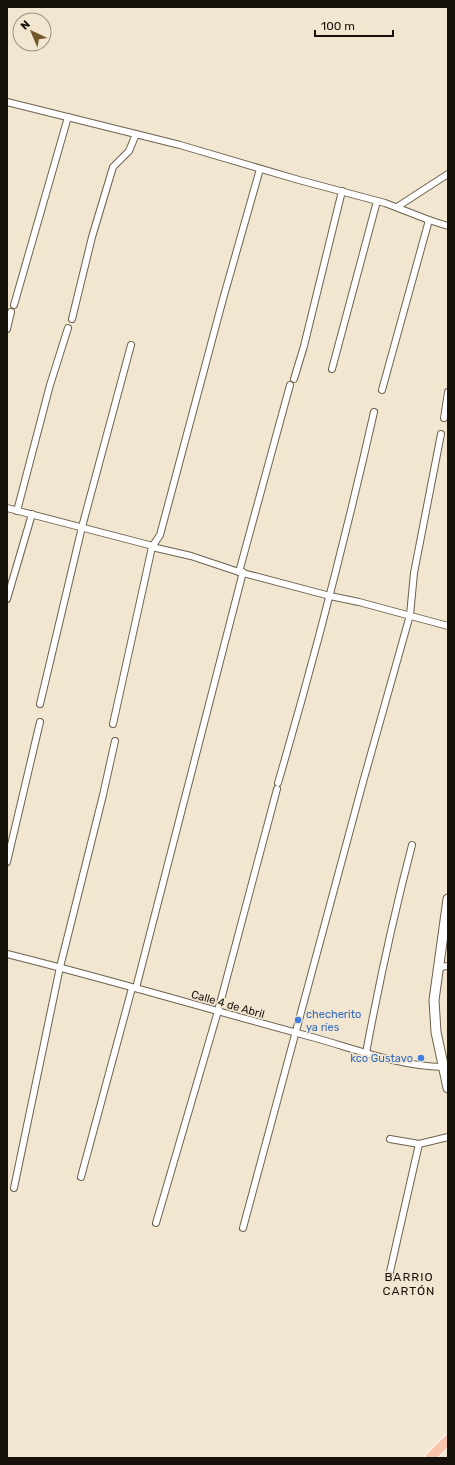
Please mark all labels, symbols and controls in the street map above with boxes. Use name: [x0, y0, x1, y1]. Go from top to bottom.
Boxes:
north arrow: [12, 12, 52, 52]
scale bar: [315, 12, 393, 38]
text: N: [18, 18, 33, 33]
text: 100 m: [321, 19, 355, 33]
street label: Calle 4 de Abril: [190, 988, 266, 1021]
place label: checherito ya ríes: [306, 1008, 361, 1034]
marker: checherito ya ríes: [293, 1015, 303, 1025]
place label: kco Gustavo: [350, 1052, 413, 1065]
marker: kco Gustavo: [416, 1053, 426, 1063]
district label: BARRIO CARTÓN: [383, 1270, 435, 1298]

